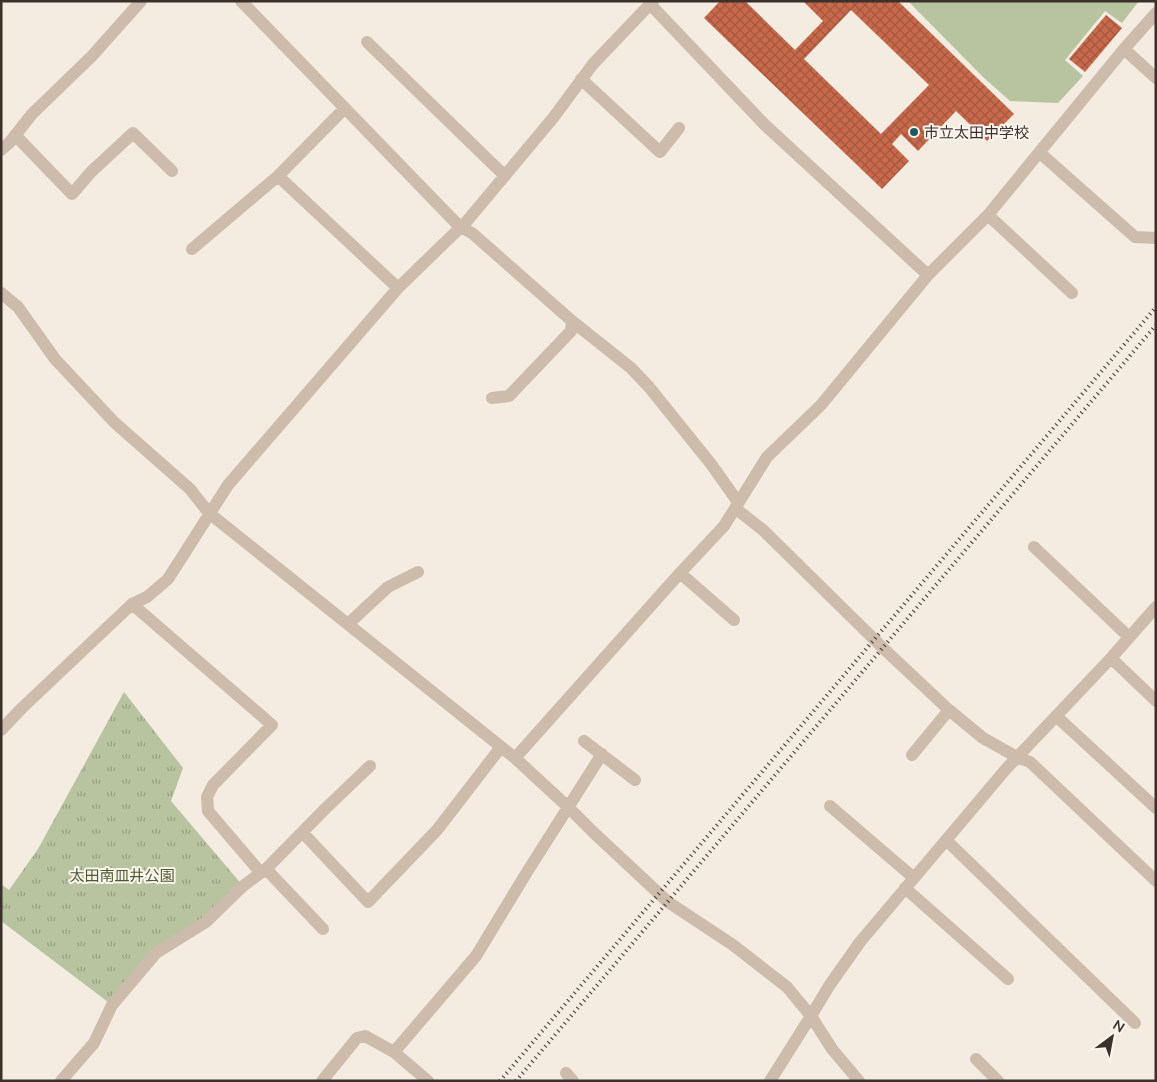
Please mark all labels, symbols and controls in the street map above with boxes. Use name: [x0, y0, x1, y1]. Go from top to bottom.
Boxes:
place label: 市立太田中学校: [924, 123, 1029, 142]
marker: 市立太田中学校: [908, 126, 920, 138]
park label: 太田南皿井公園: [69, 866, 175, 885]
north arrow: [1087, 1012, 1137, 1062]
text: N: [1110, 1016, 1128, 1036]

